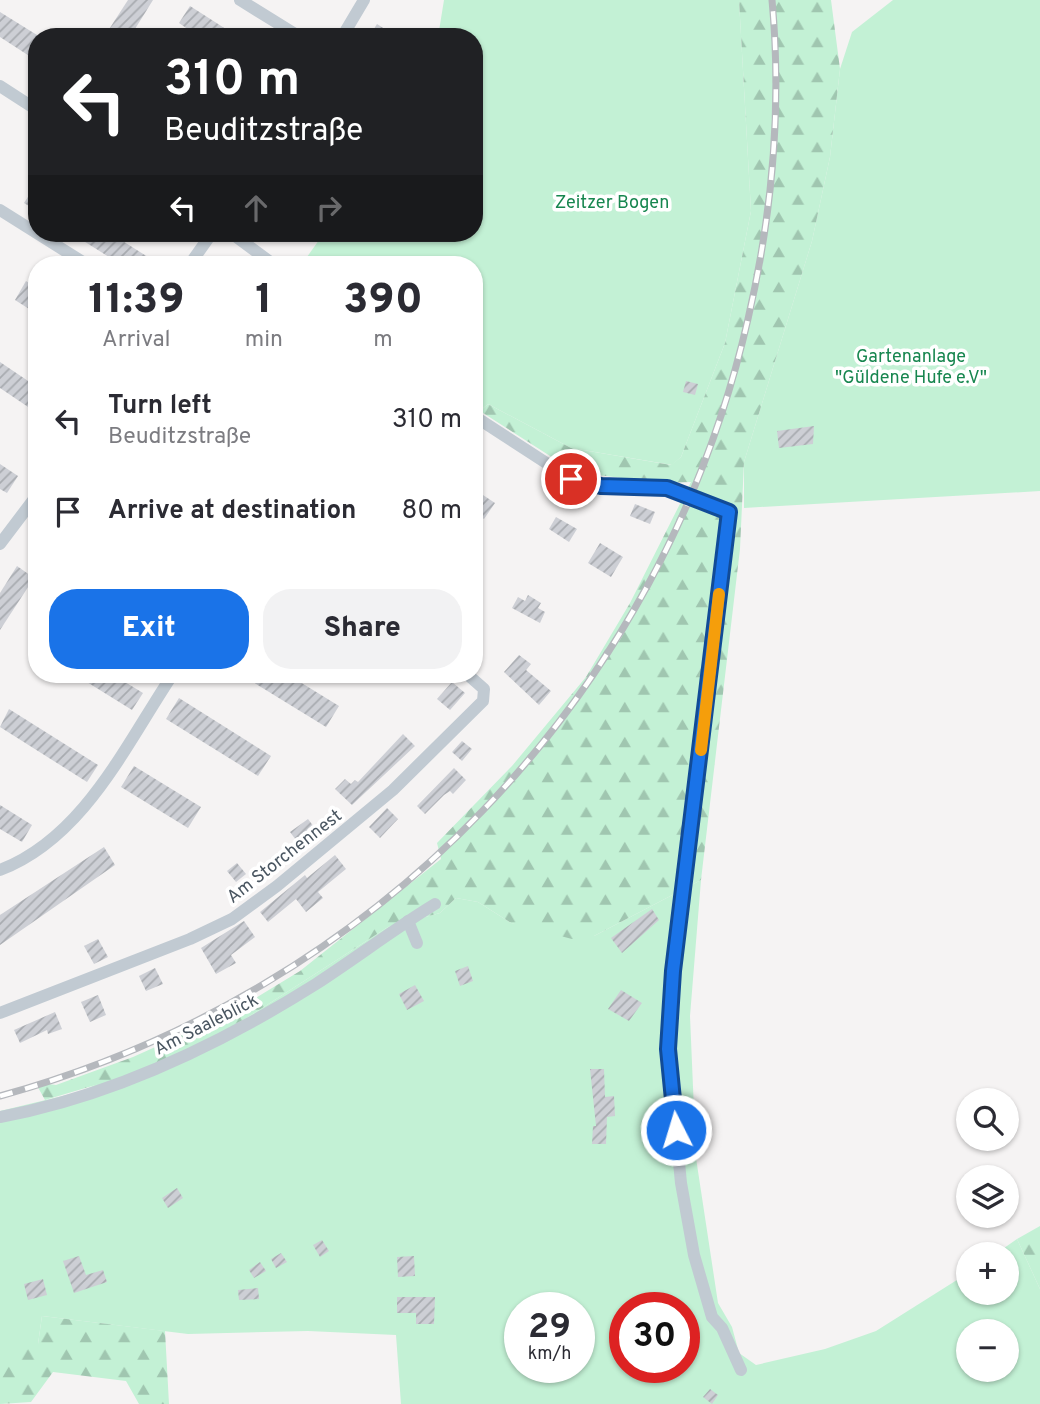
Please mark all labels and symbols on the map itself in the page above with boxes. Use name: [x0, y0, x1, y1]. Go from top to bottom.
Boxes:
park label: Zeitzer Bogen: [555, 192, 669, 215]
park label: Gartenanlage "Güldene Hufe e.V": [835, 346, 987, 390]
pin: [541, 449, 601, 509]
street label: Am Storchennest: [223, 805, 347, 909]
street label: Am Saaleblick: [151, 989, 263, 1061]
position arrow: [639, 1093, 713, 1167]
speed limit sign: 30: [609, 1292, 700, 1383]

